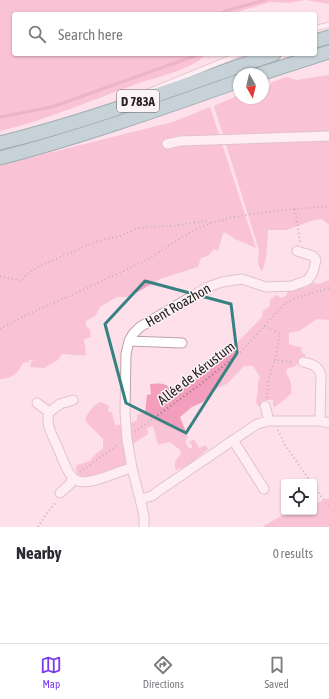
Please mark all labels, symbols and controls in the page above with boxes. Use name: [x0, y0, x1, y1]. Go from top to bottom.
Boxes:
search box: [12, 12, 317, 56]
icon: search: [26, 23, 48, 45]
text: Search here: [58, 26, 123, 43]
north arrow: [233, 68, 269, 104]
road number: D 783A: [117, 90, 159, 112]
street label: Hent Roazhon: [143, 280, 213, 330]
street label: Allée de Kérustum: [154, 338, 238, 408]
map controls: [281, 479, 317, 515]
button: locate: [281, 479, 317, 515]
text: Nearby: [16, 543, 62, 563]
text: 0 results: [273, 546, 313, 561]
tab: Map: [40, 654, 62, 690]
tab: Directions: [143, 654, 184, 690]
tab: Saved: [264, 654, 289, 690]

